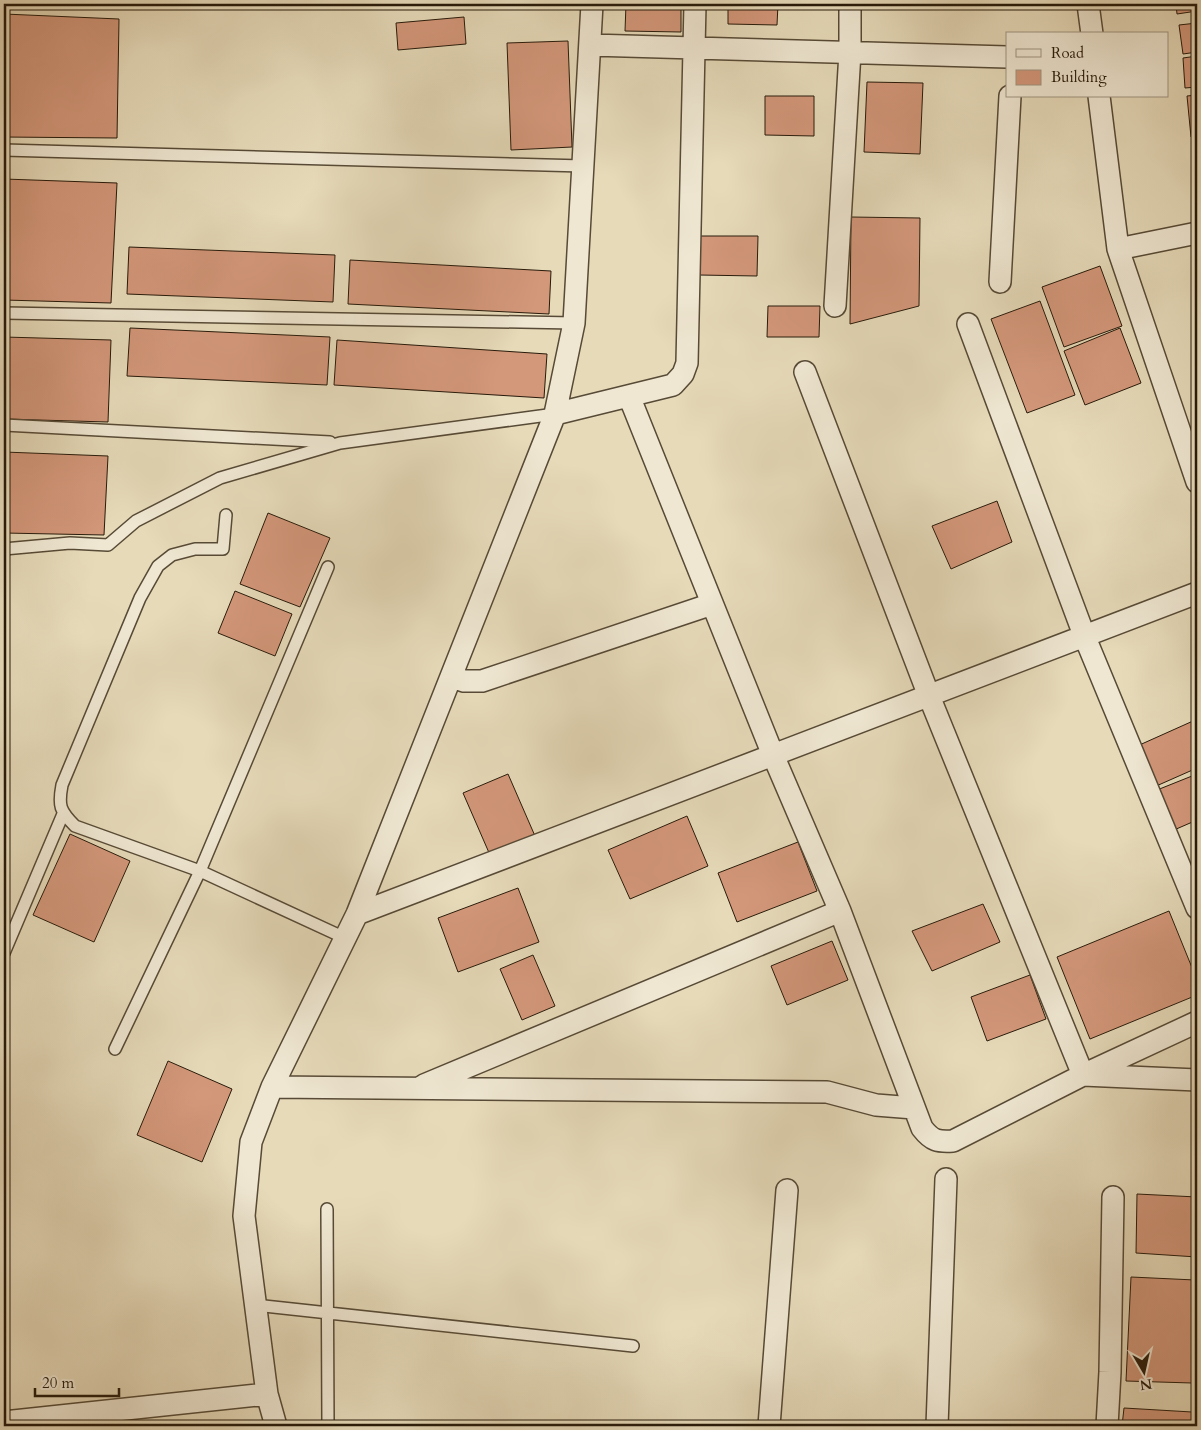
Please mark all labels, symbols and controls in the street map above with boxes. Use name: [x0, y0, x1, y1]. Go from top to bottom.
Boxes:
legend: [1006, 32, 1168, 98]
text: Road: [1051, 43, 1084, 63]
text: Building: [1051, 67, 1107, 87]
north arrow: [1118, 1348, 1168, 1398]
scale bar: [35, 1365, 119, 1397]
text: 20 m: [42, 1373, 74, 1393]
text: N: [1138, 1374, 1153, 1395]

